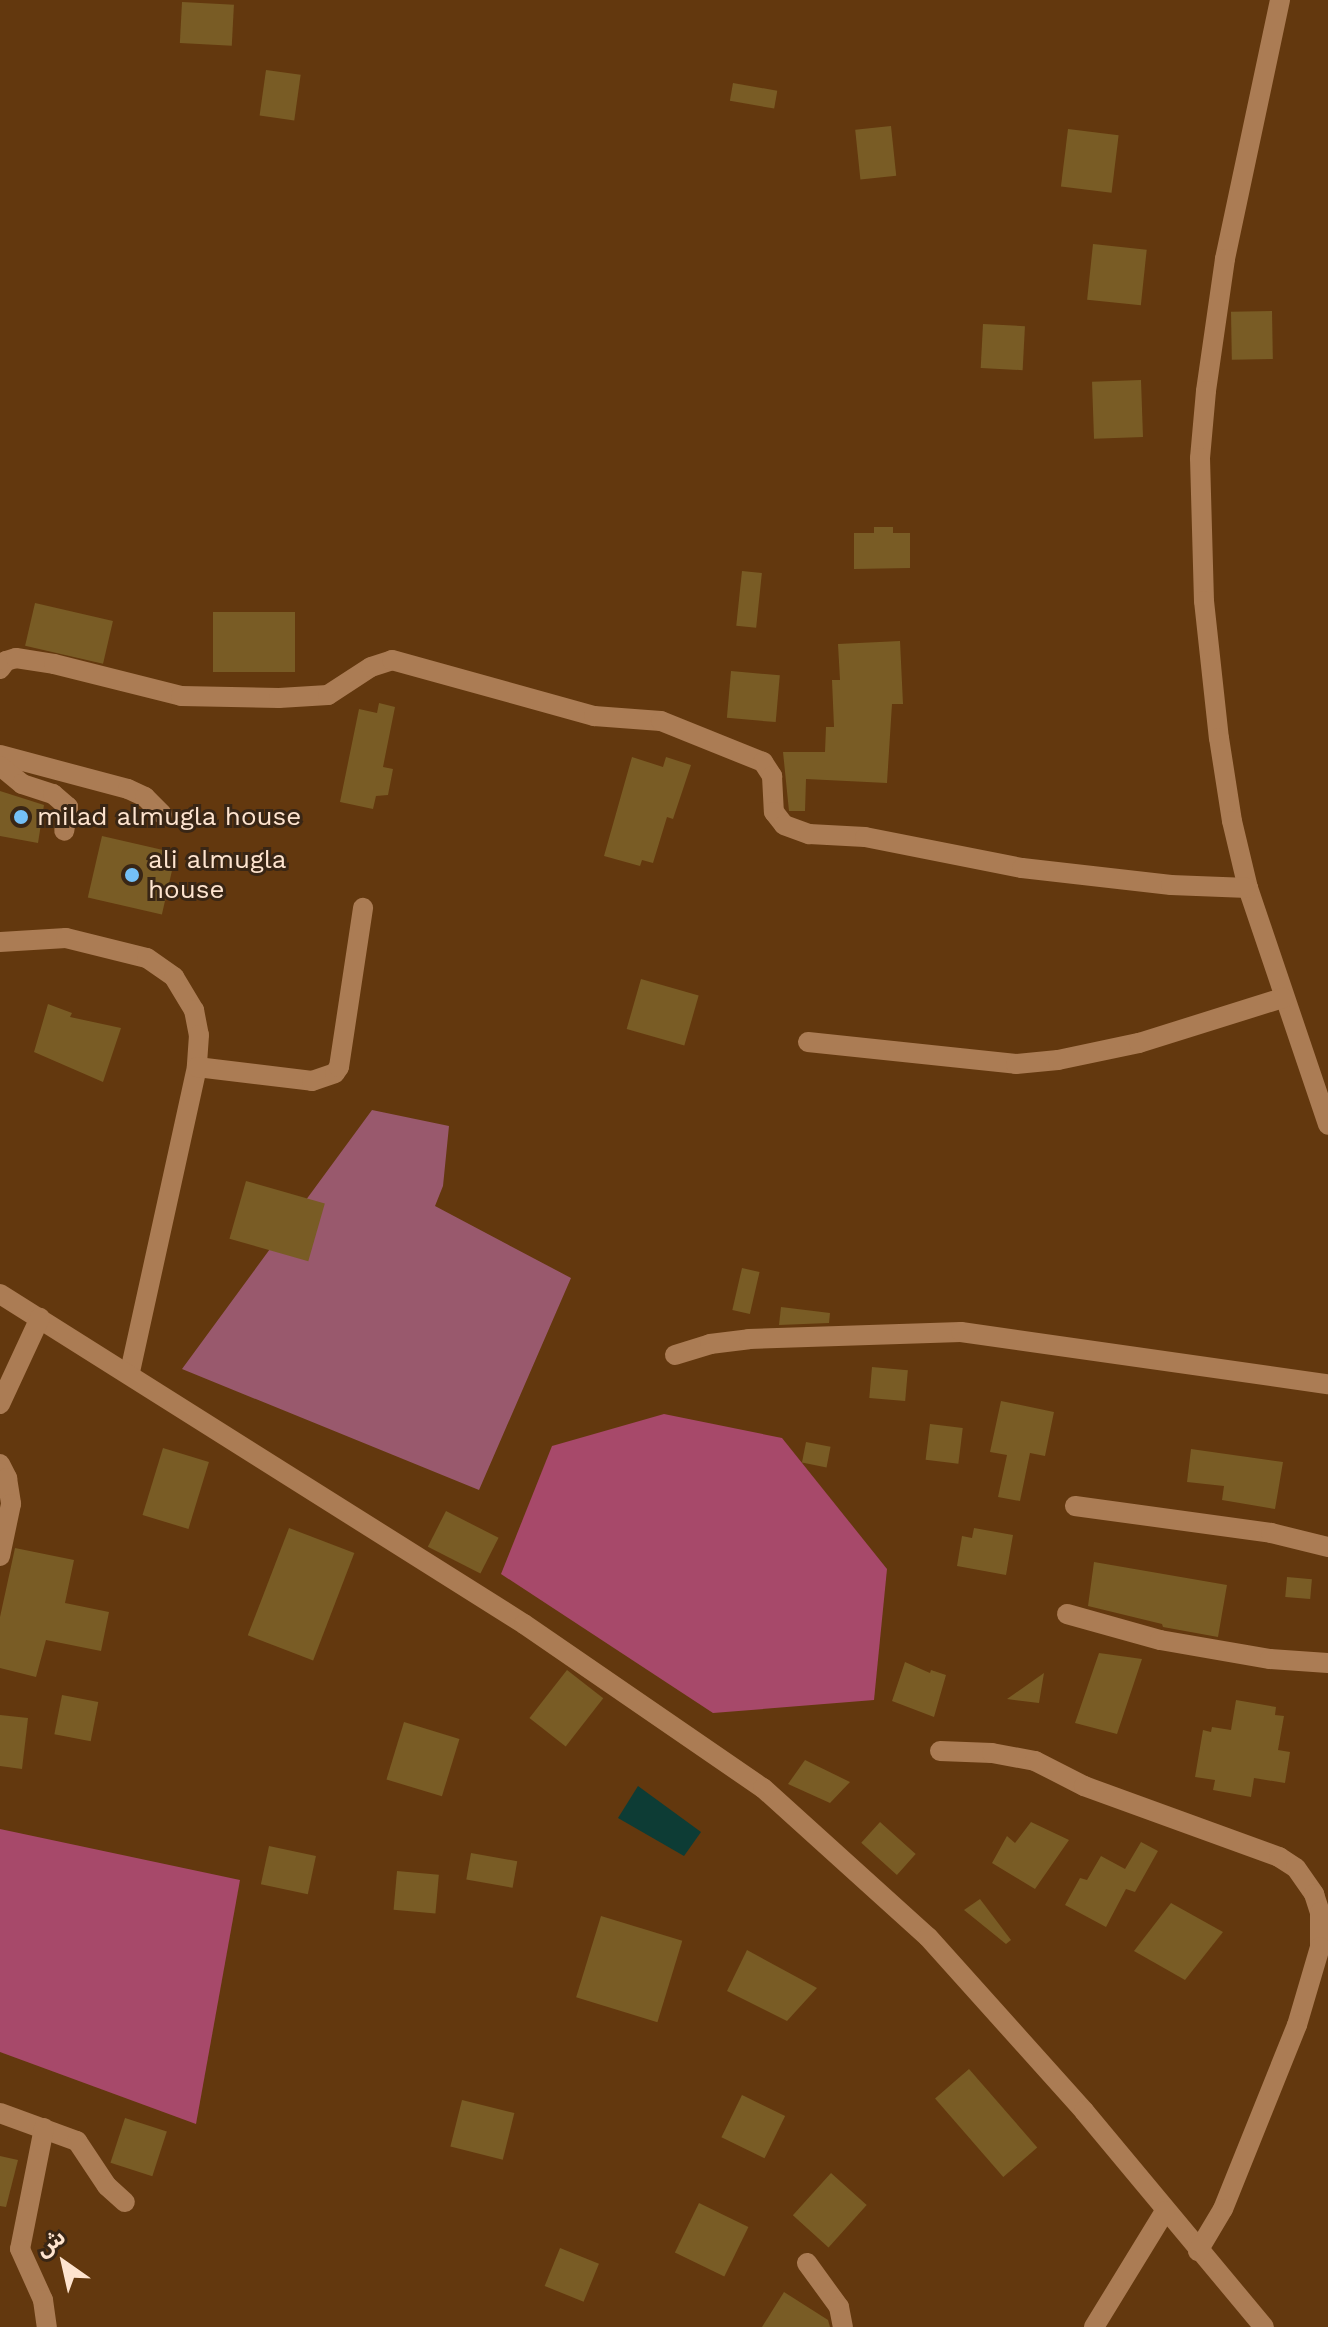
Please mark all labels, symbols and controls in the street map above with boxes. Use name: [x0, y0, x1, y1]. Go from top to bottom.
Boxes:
place label: milad almugla house: [37, 801, 302, 833]
marker: milad almugla house: [12, 808, 30, 826]
place label: ali almugla house: [148, 844, 286, 906]
marker: ali almugla house: [123, 866, 141, 884]
north arrow: [24, 2223, 104, 2303]
text: ش: [31, 2224, 70, 2261]

